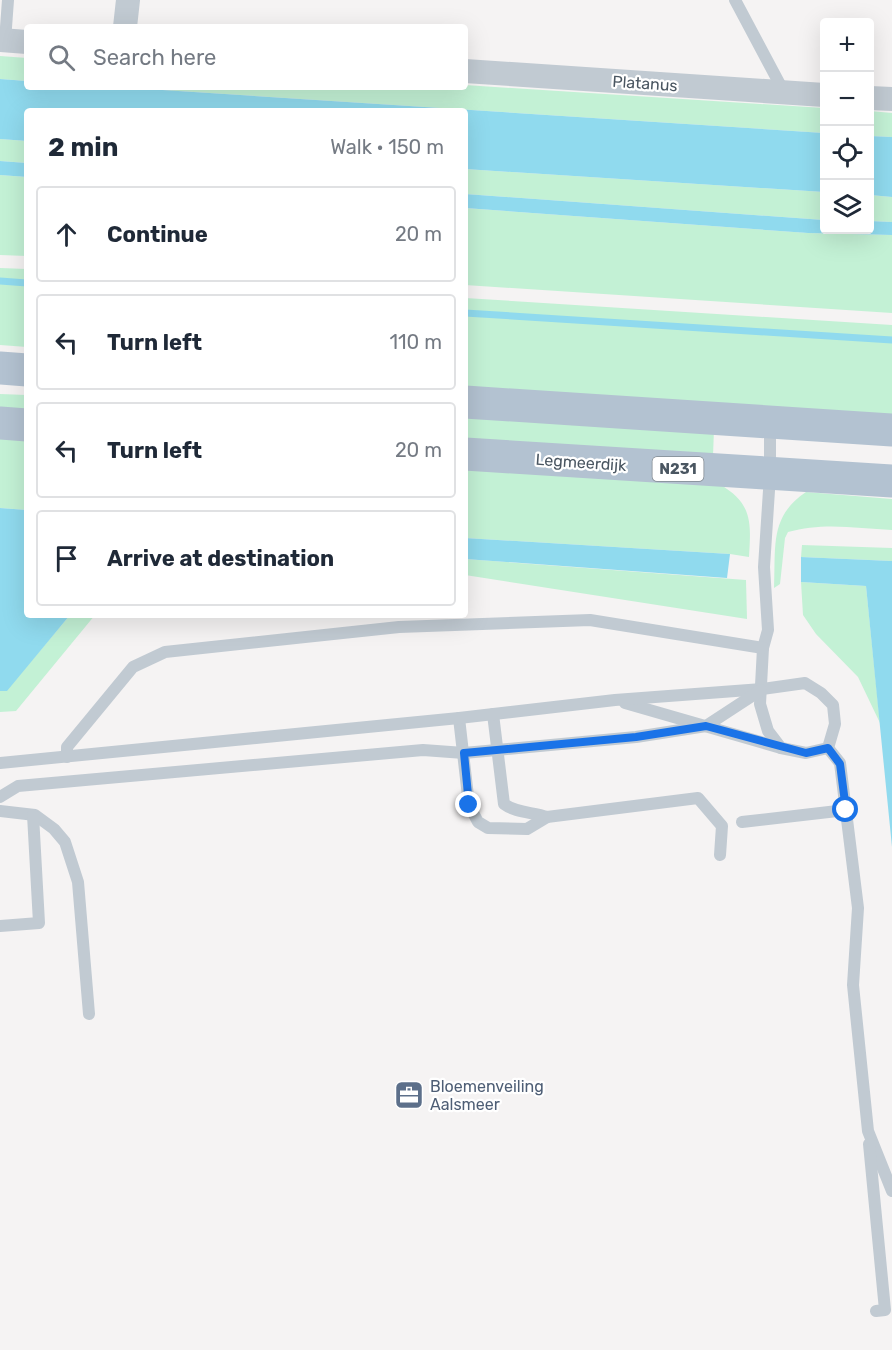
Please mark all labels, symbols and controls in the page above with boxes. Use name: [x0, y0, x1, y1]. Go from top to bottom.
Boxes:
map controls: [820, 18, 874, 234]
button: +: [820, 18, 874, 72]
search box: [24, 24, 468, 90]
icon: search: [45, 41, 78, 74]
text: Search here: [93, 44, 216, 71]
street label: Platanus: [612, 72, 678, 95]
button: −: [820, 72, 874, 126]
button: locate: [820, 126, 874, 180]
text: 2 min: [48, 132, 118, 163]
text: Walk · 150 m: [330, 135, 444, 159]
button: layers: [820, 180, 874, 234]
icon: ahead: [50, 218, 83, 251]
text: Continue: [107, 221, 208, 248]
text: 20 m: [395, 222, 442, 246]
icon: left: [50, 326, 83, 359]
text: Turn left: [107, 329, 202, 356]
text: 110 m: [390, 330, 442, 354]
icon: left: [50, 434, 83, 467]
text: Turn left: [107, 437, 202, 464]
text: 20 m: [395, 438, 442, 462]
street label: Legmeerdijk: [535, 450, 628, 475]
road number: N231: [652, 457, 704, 481]
icon: arrive: [50, 542, 83, 575]
text: Arrive at destination: [107, 545, 334, 572]
route end: [455, 791, 481, 817]
route start: [832, 796, 858, 822]
place label: Bloemenveiling Aalsmeer: [430, 1077, 544, 1114]
office icon: Bloemenveiling Aalsmeer: [393, 1079, 425, 1111]

